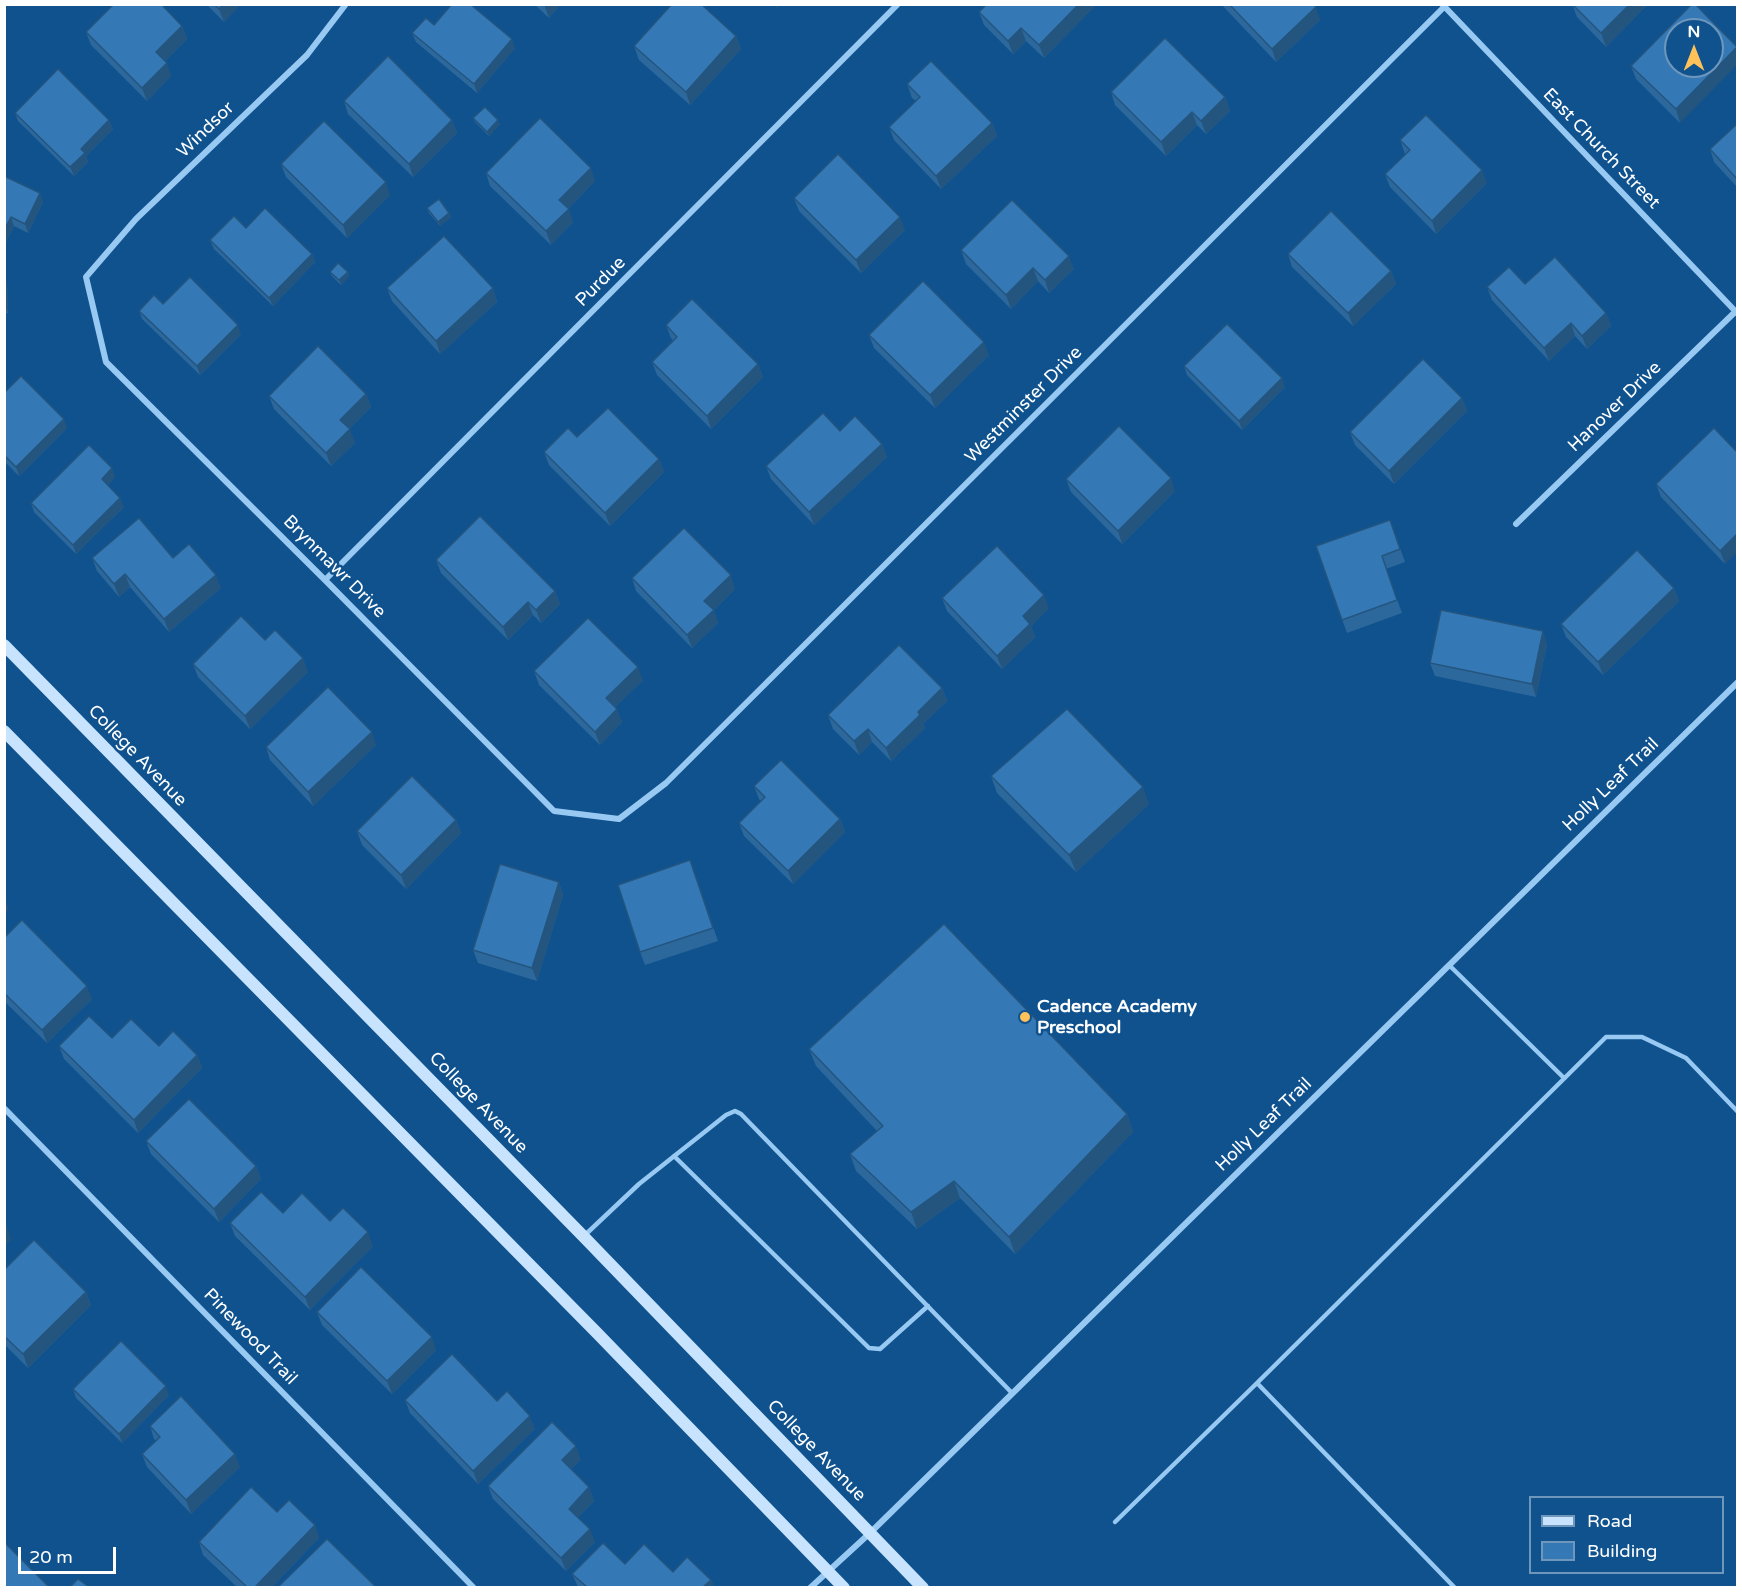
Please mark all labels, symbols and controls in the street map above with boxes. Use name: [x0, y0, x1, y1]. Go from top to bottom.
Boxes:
north arrow: [1664, 18, 1724, 78]
text: N: [1688, 22, 1700, 42]
street label: East Church Street: [1538, 84, 1664, 214]
street label: Windsor: [173, 97, 239, 163]
street label: Purdue: [571, 252, 631, 312]
street label: Westminster Drive: [961, 342, 1087, 468]
street label: Hanover Drive: [1564, 357, 1666, 457]
street label: Brynmawr Drive: [278, 511, 390, 623]
street label: College Avenue: [83, 701, 191, 811]
street label: Holly Leaf Trail: [1558, 734, 1664, 836]
place label: Cadence Academy Preschool: [1037, 996, 1197, 1038]
marker: Cadence Academy Preschool: [1018, 1010, 1032, 1024]
street label: College Avenue: [424, 1048, 532, 1158]
street label: Holly Leaf Trail: [1211, 1074, 1317, 1176]
street label: Pinewood Trail: [199, 1284, 301, 1390]
street label: College Avenue: [762, 1396, 870, 1506]
legend: [1529, 1496, 1724, 1574]
text: Road: [1587, 1510, 1632, 1532]
scale bar: [21, 1535, 118, 1573]
text: Building: [1587, 1540, 1657, 1562]
text: 20 m: [29, 1546, 73, 1568]

